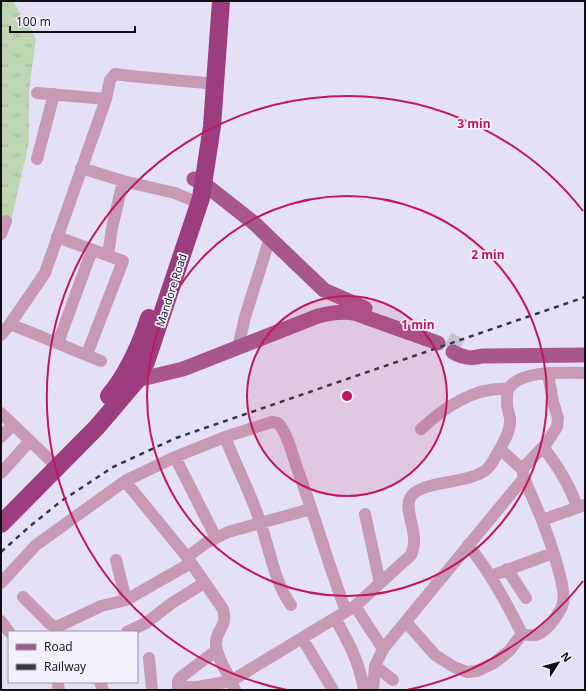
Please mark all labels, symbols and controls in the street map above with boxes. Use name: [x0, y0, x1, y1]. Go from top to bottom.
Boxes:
scale bar: [10, 8, 135, 34]
text: 100 m: [16, 13, 51, 30]
text: 3 min: [457, 115, 491, 132]
text: 2 min: [471, 246, 505, 263]
street label: Mandore Road: [152, 252, 190, 328]
text: 1 min: [401, 316, 435, 333]
centre of rings: [340, 389, 354, 403]
legend: [8, 631, 138, 683]
text: Road: [44, 638, 73, 655]
north arrow: [538, 643, 578, 683]
text: N: [558, 649, 575, 665]
text: Railway: [44, 658, 87, 675]

